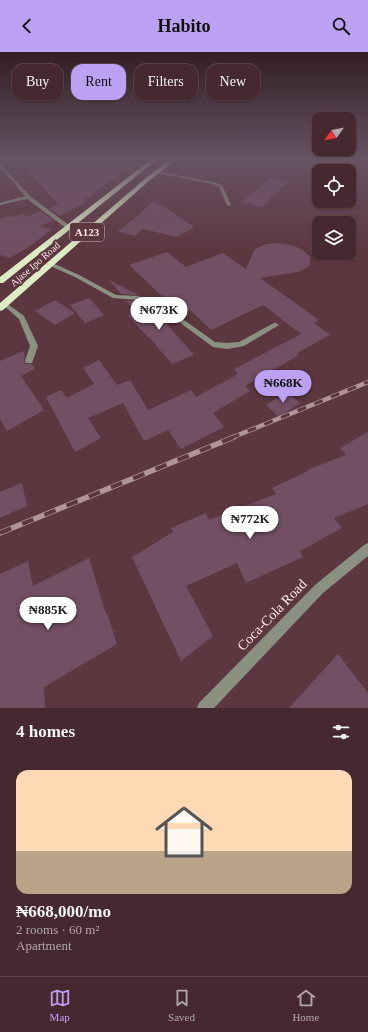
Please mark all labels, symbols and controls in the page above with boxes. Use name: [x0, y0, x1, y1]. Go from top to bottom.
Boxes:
icon: back: [16, 15, 38, 37]
icon: search: [330, 15, 352, 37]
text: Habito: [157, 16, 211, 36]
chip: Buy: [12, 64, 63, 100]
chip: Rent: [71, 64, 126, 100]
chip: Filters: [134, 64, 198, 100]
chip: New: [206, 64, 260, 100]
north arrow: [312, 112, 356, 156]
map controls: [312, 112, 356, 260]
button: locate: [312, 164, 356, 208]
button: layers: [312, 216, 356, 260]
road number: A123: [70, 223, 104, 241]
street label: Ajase Ipo Road: [8, 239, 62, 289]
pin: ₦673K: [131, 297, 187, 331]
text: ₦673K: [140, 302, 179, 317]
pin: ₦668K: [255, 370, 311, 404]
text: ₦668K: [264, 375, 303, 390]
pin: ₦772K: [222, 506, 278, 540]
text: ₦772K: [231, 511, 270, 526]
street label: Coca-Cola Road: [234, 576, 310, 654]
pin: ₦885K: [20, 597, 76, 631]
text: ₦885K: [29, 602, 68, 617]
icon: filters: [330, 721, 352, 743]
text: 4 homes: [16, 722, 75, 741]
icon: home: [148, 796, 220, 868]
text: ₦668,000/mo: [16, 902, 111, 921]
text: 2 rooms · 60 m²: [16, 922, 99, 937]
text: Apartment: [16, 938, 72, 953]
tab: Map: [49, 987, 71, 1023]
tab: Saved: [168, 987, 195, 1023]
tab: Home: [292, 987, 319, 1023]

